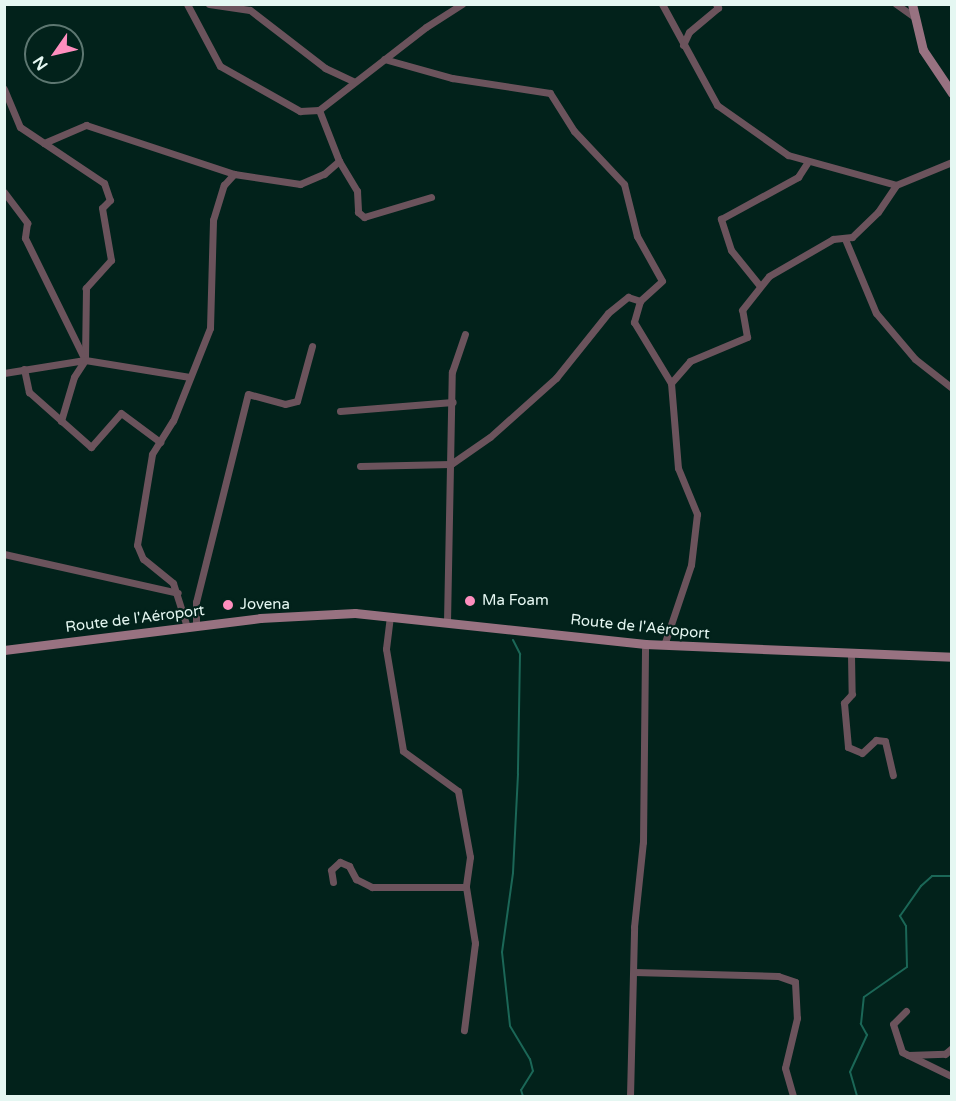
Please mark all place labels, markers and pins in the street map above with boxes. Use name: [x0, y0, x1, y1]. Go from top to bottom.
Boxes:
place label: Ma Foam: [482, 592, 549, 610]
marker: Ma Foam: [463, 594, 477, 608]
place label: Jovena: [240, 596, 290, 614]
marker: Jovena: [221, 598, 235, 612]

